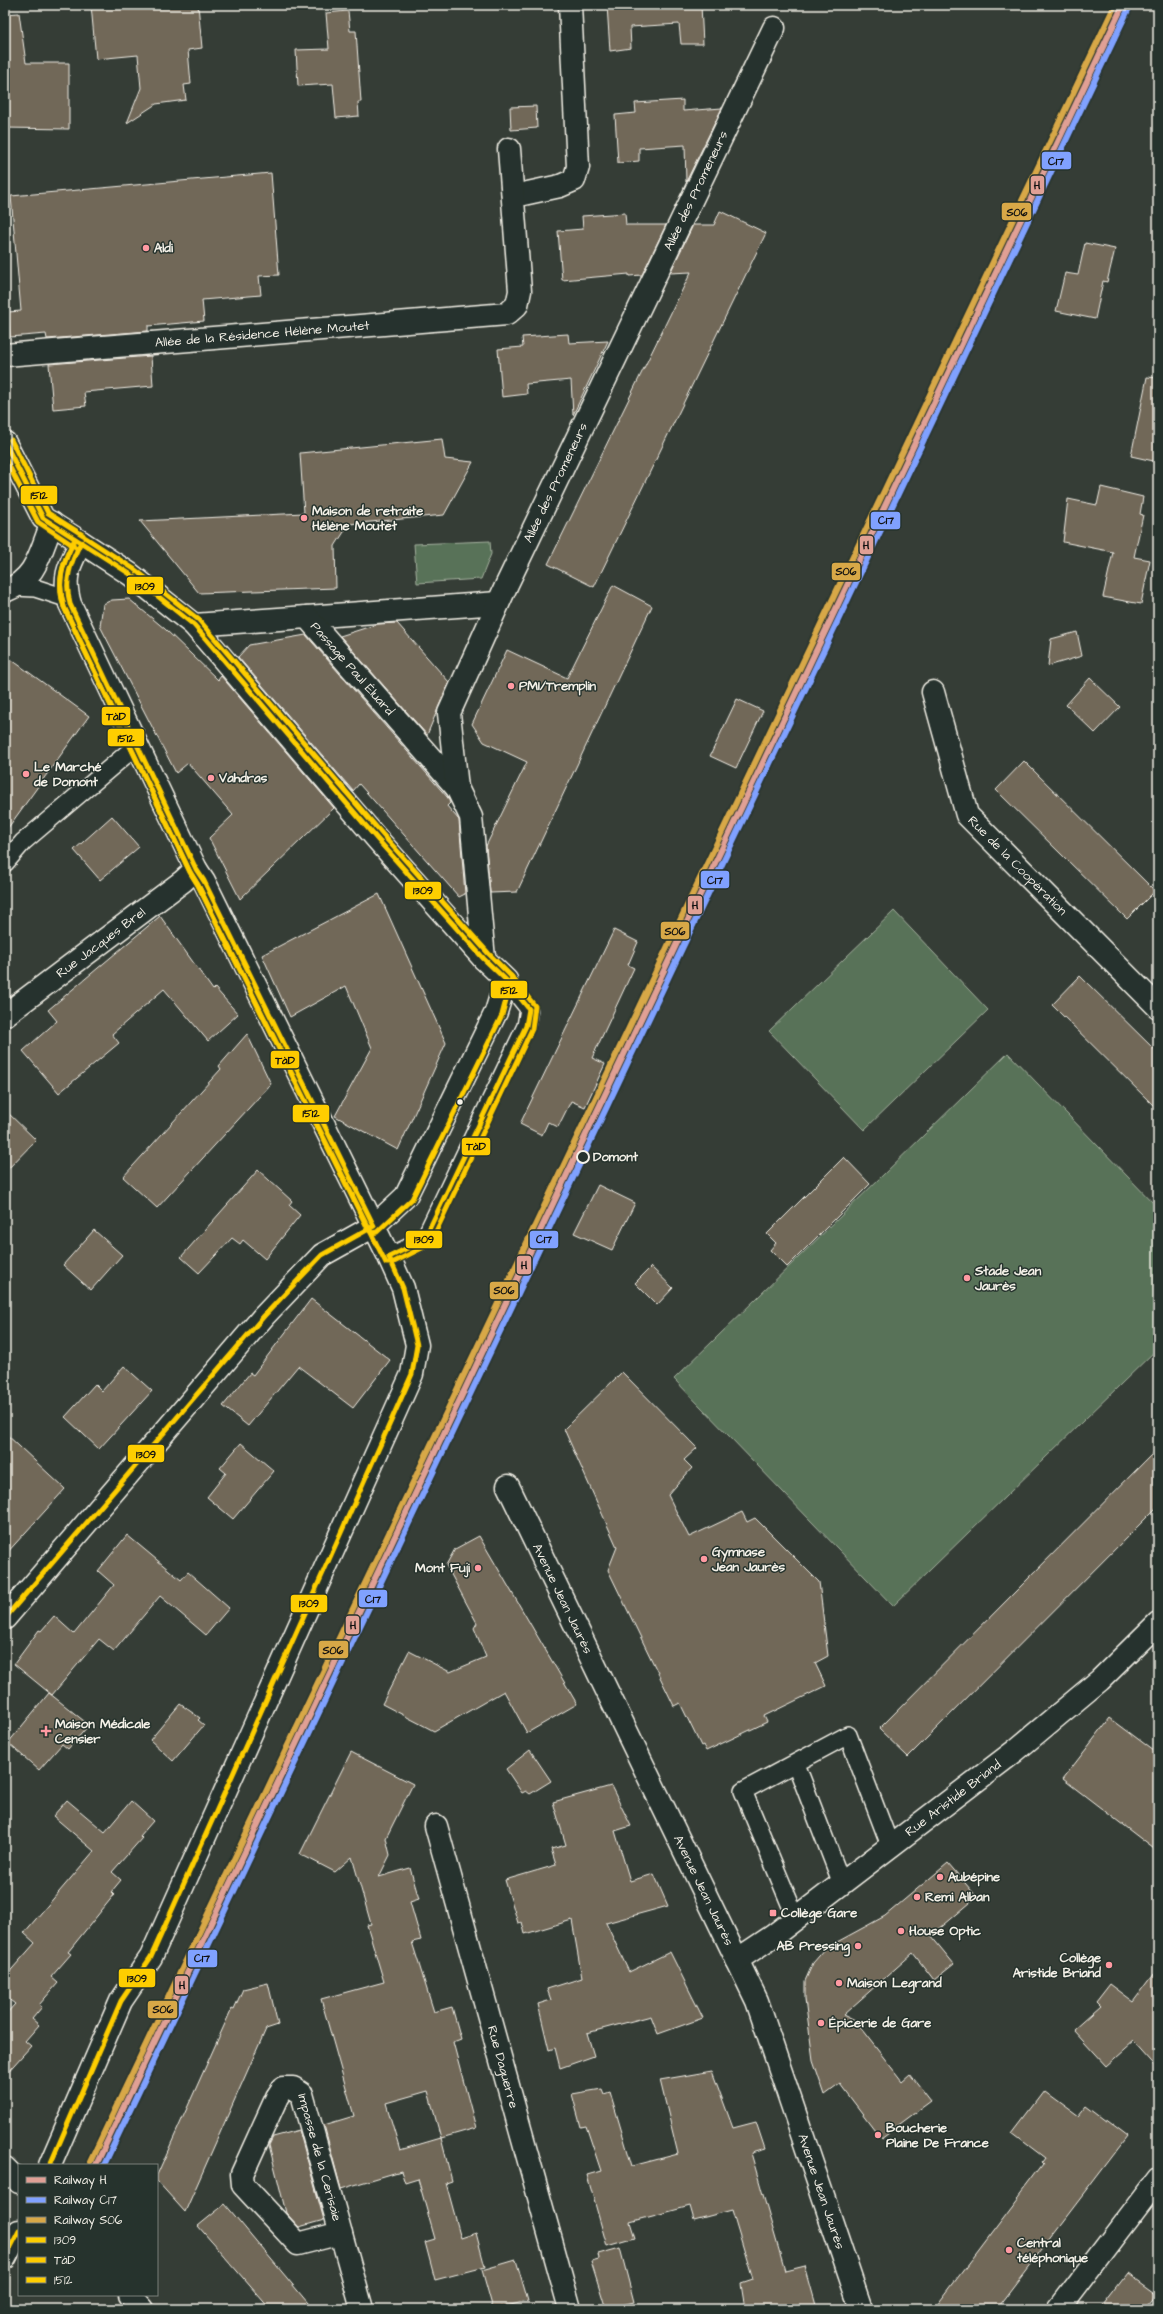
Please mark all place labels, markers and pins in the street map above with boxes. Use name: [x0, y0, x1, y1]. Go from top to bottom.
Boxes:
place label: Aldi: [154, 239, 174, 257]
marker: Aldi: [141, 243, 151, 253]
place label: Maison de retraite Hélène Moutet: [312, 502, 423, 535]
marker: Maison de retraite Hélène Moutet: [299, 513, 309, 523]
place label: PMI/Tremplin: [519, 677, 597, 696]
marker: PMI/Tremplin: [506, 681, 516, 691]
place label: Le Marché de Domont: [33, 758, 101, 791]
marker: Le Marché de Domont: [21, 769, 31, 779]
place label: Vahdras: [218, 769, 268, 787]
marker: Vahdras: [206, 773, 216, 783]
unlabelled marker: [455, 1097, 465, 1107]
place label: Domont: [593, 1148, 639, 1166]
marker: Domont: [576, 1150, 590, 1164]
place label: Stade Jean Jaurès: [974, 1262, 1042, 1295]
marker: Stade Jean Jaurès: [962, 1273, 972, 1283]
place label: Gymnase Jean Jaurès: [711, 1543, 786, 1576]
marker: Gymnase Jean Jaurès: [699, 1554, 709, 1564]
place label: Mont Fuji: [415, 1559, 471, 1578]
marker: Mont Fuji: [473, 1563, 483, 1573]
place label: Maison Médicale Censier: [55, 1715, 150, 1748]
marker: Maison Médicale Censier: [40, 1725, 52, 1737]
place label: Aubépine: [948, 1868, 1000, 1887]
marker: Aubépine: [935, 1872, 945, 1882]
place label: Remi Alban: [925, 1888, 990, 1906]
marker: Remi Alban: [912, 1892, 922, 1902]
place label: Collège Gare: [781, 1904, 857, 1924]
marker: Collège Gare: [768, 1908, 778, 1918]
place label: House Optic: [909, 1922, 982, 1941]
marker: House Optic: [896, 1926, 906, 1936]
place label: AB Pressing: [777, 1937, 850, 1957]
marker: AB Pressing: [853, 1941, 863, 1951]
place label: Collège Aristide Briand: [1013, 1949, 1101, 1982]
marker: Collège Aristide Briand: [1104, 1960, 1114, 1970]
place label: Maison Legrand: [847, 1974, 942, 1994]
marker: Maison Legrand: [834, 1978, 844, 1988]
place label: Épicerie de Gare: [829, 2014, 931, 2033]
marker: Épicerie de Gare: [816, 2018, 826, 2028]
place label: Boucherie Plaine De France: [886, 2119, 989, 2152]
marker: Boucherie Plaine De France: [873, 2130, 883, 2140]
place label: Central téléphonique: [1016, 2234, 1088, 2268]
marker: Central téléphonique: [1004, 2245, 1014, 2255]

